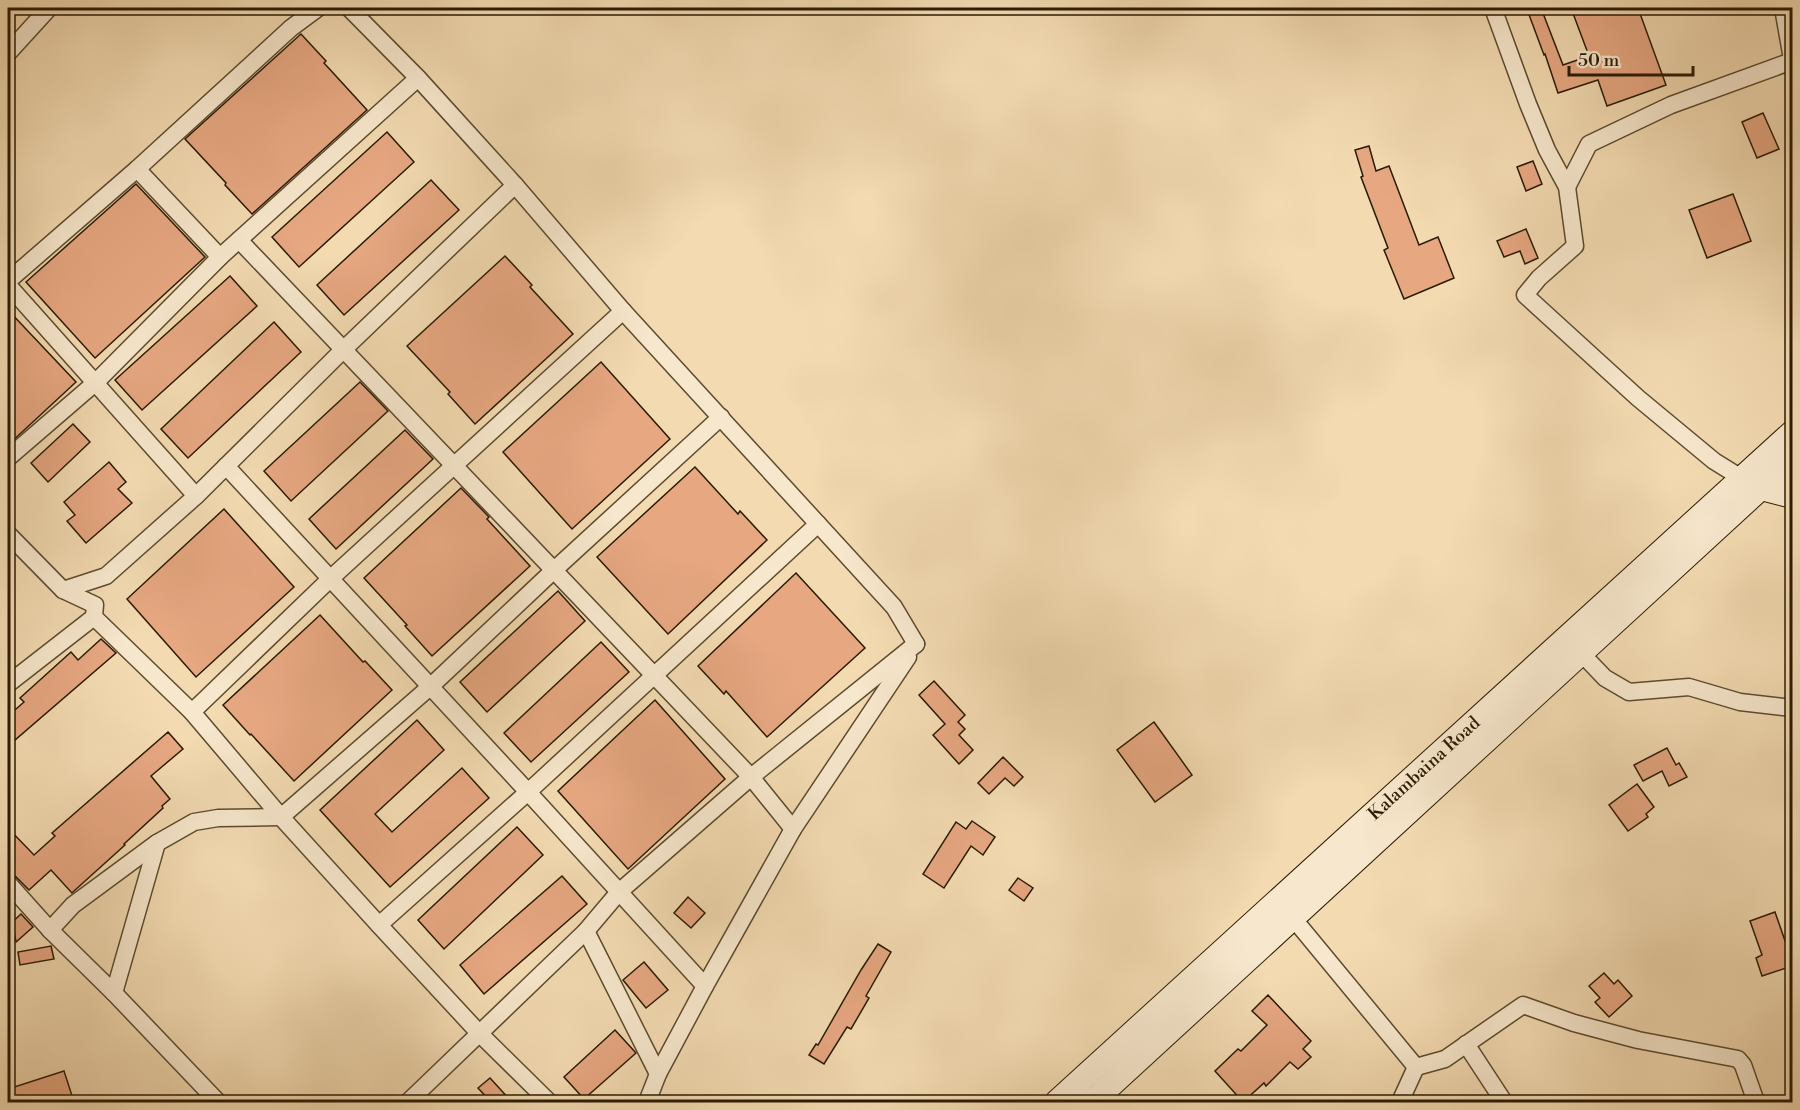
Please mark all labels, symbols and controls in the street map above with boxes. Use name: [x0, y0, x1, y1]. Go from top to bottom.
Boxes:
scale bar: [1569, 39, 1694, 77]
text: 50 m: [1578, 49, 1620, 72]
street label: Kalambaina Road: [1363, 711, 1485, 825]

